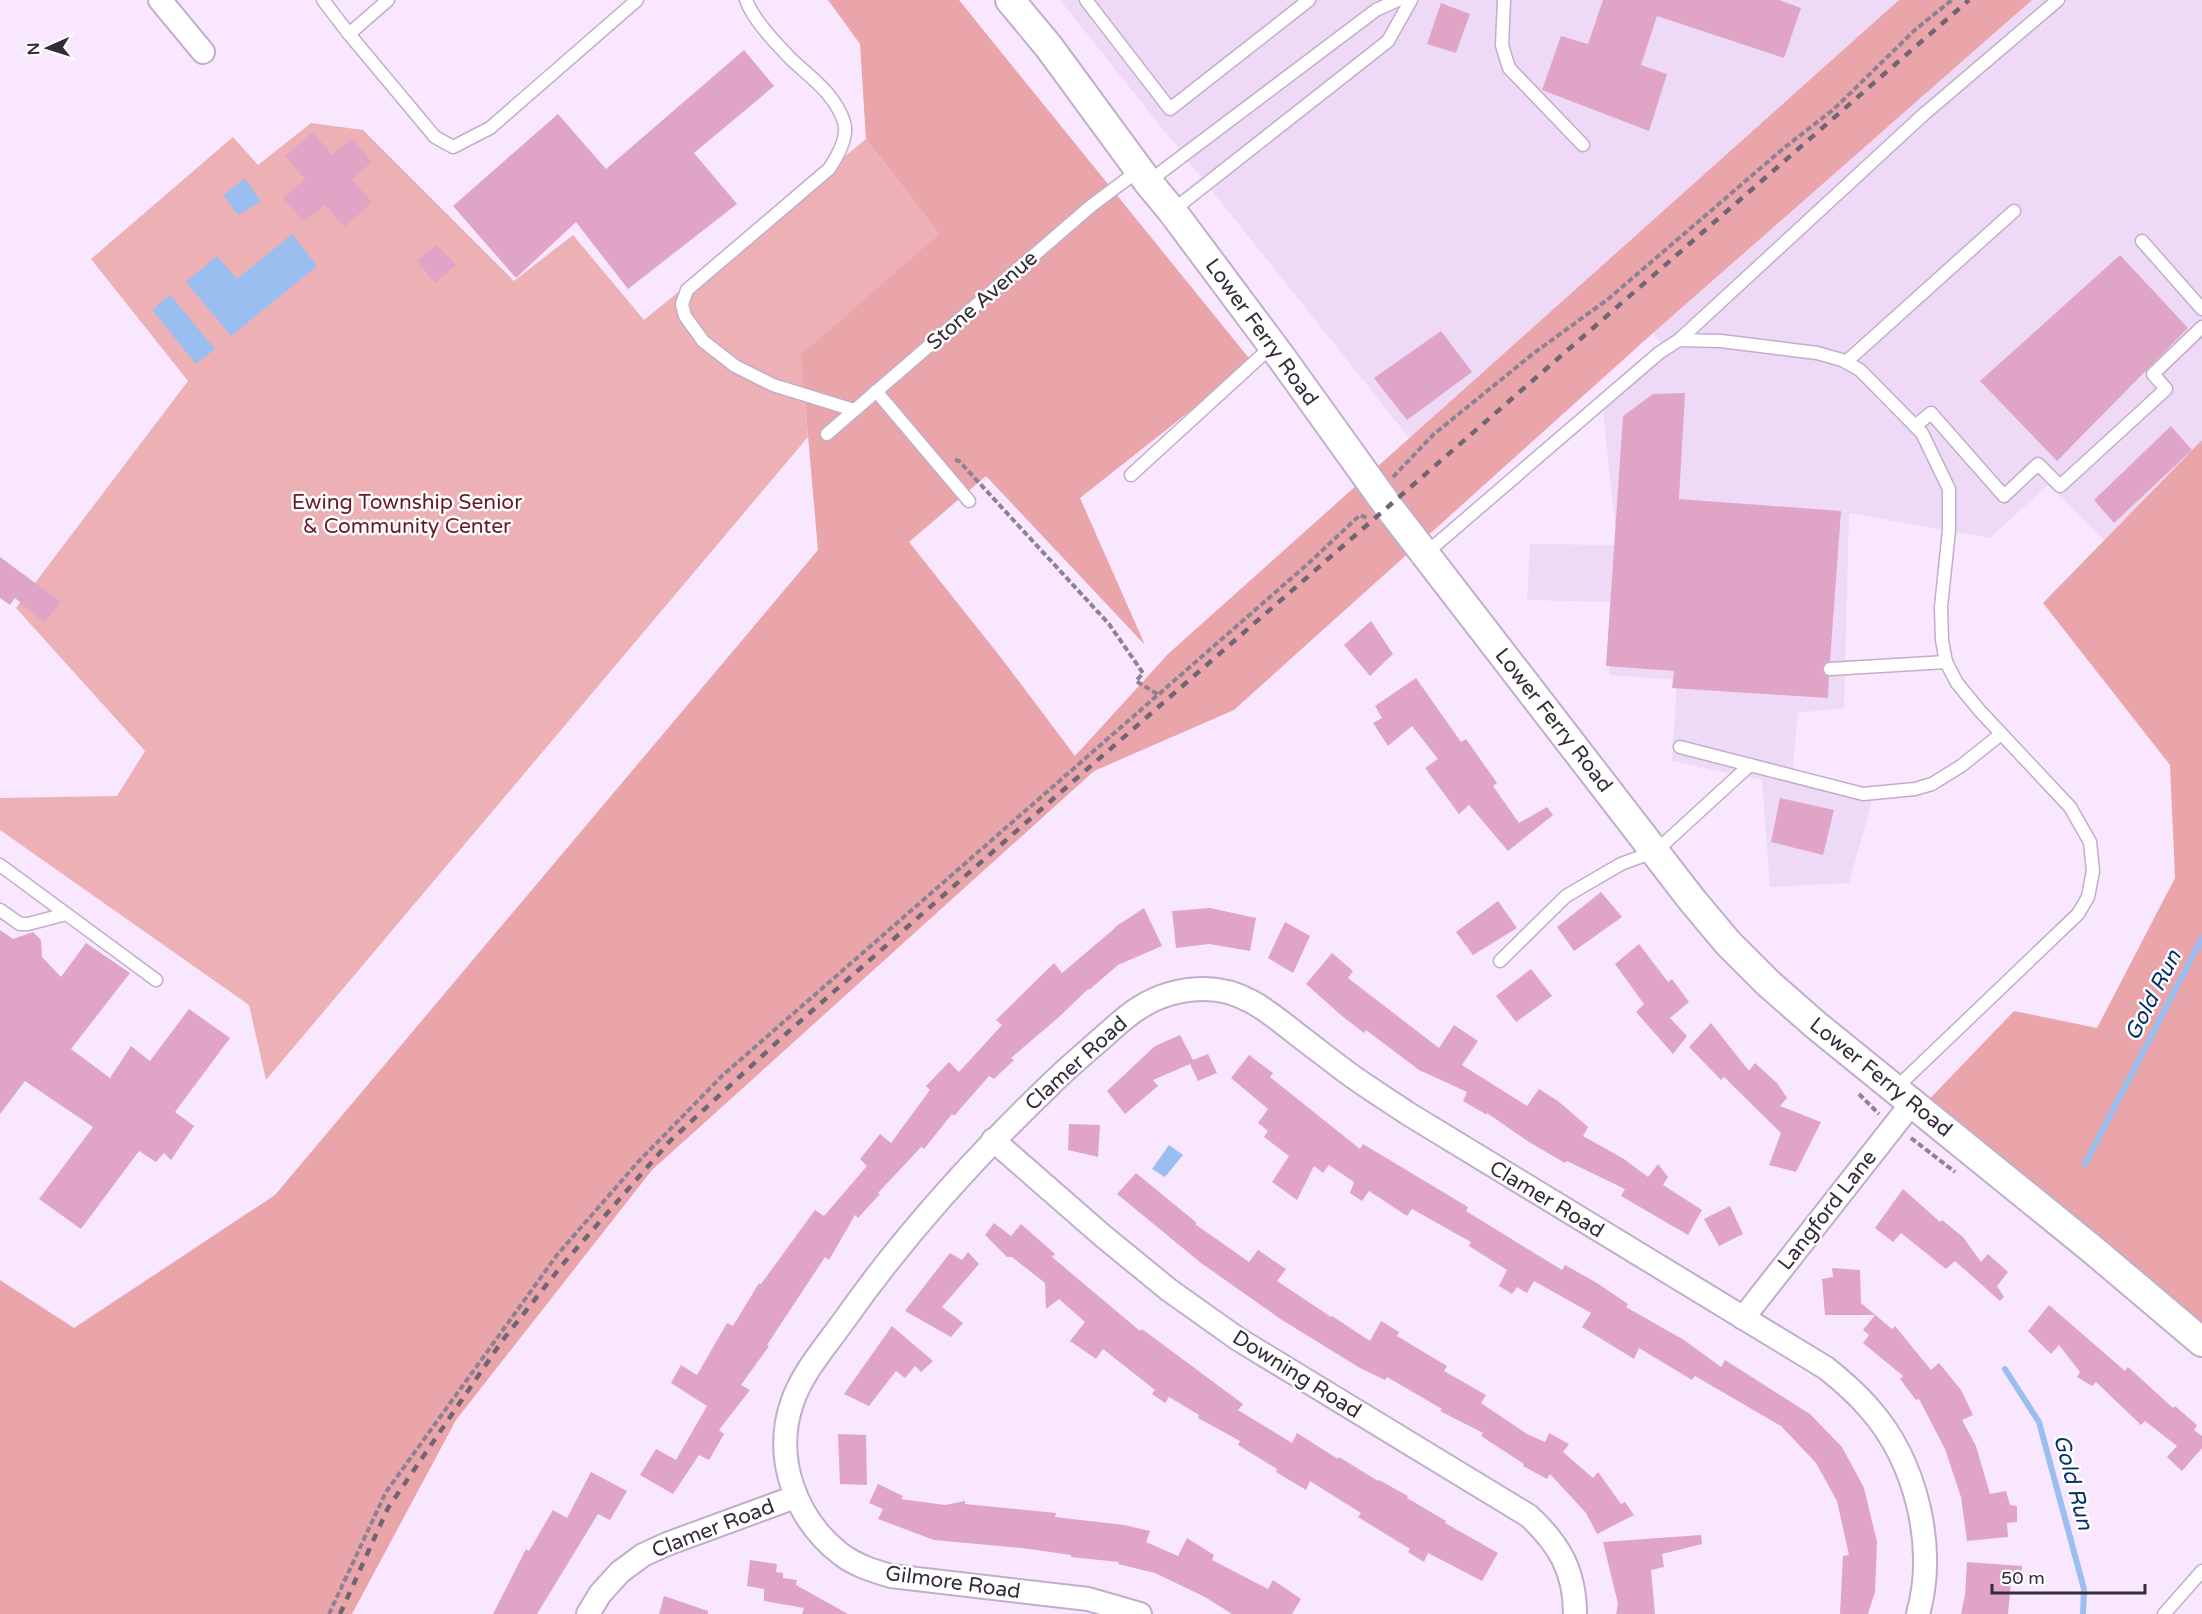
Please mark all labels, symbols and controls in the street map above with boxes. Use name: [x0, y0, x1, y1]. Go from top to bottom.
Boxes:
north arrow: [18, 18, 78, 78]
text: N: [24, 42, 44, 56]
street label: Stone Avenue: [922, 245, 1043, 355]
street label: Lower Ferry Road: [1200, 254, 1323, 411]
park label: Ewing Township Senior & Community Center: [292, 490, 522, 539]
street label: Lower Ferry Road: [1490, 643, 1618, 797]
water label: Gold Run: [2119, 946, 2187, 1045]
street label: Clamer Road: [1020, 1011, 1133, 1116]
street label: Lower Ferry Road: [1804, 1012, 1957, 1142]
street label: Langford Lane: [1773, 1145, 1882, 1275]
street label: Clamer Road: [1485, 1155, 1609, 1243]
street label: Downing Road: [1228, 1325, 1366, 1424]
water label: Gold Run: [2048, 1432, 2098, 1533]
street label: Clamer Road: [648, 1494, 778, 1563]
scale bar: [1992, 1557, 2145, 1595]
street label: Gilmore Road: [884, 1561, 1022, 1604]
text: 50 m: [2001, 1567, 2045, 1589]

